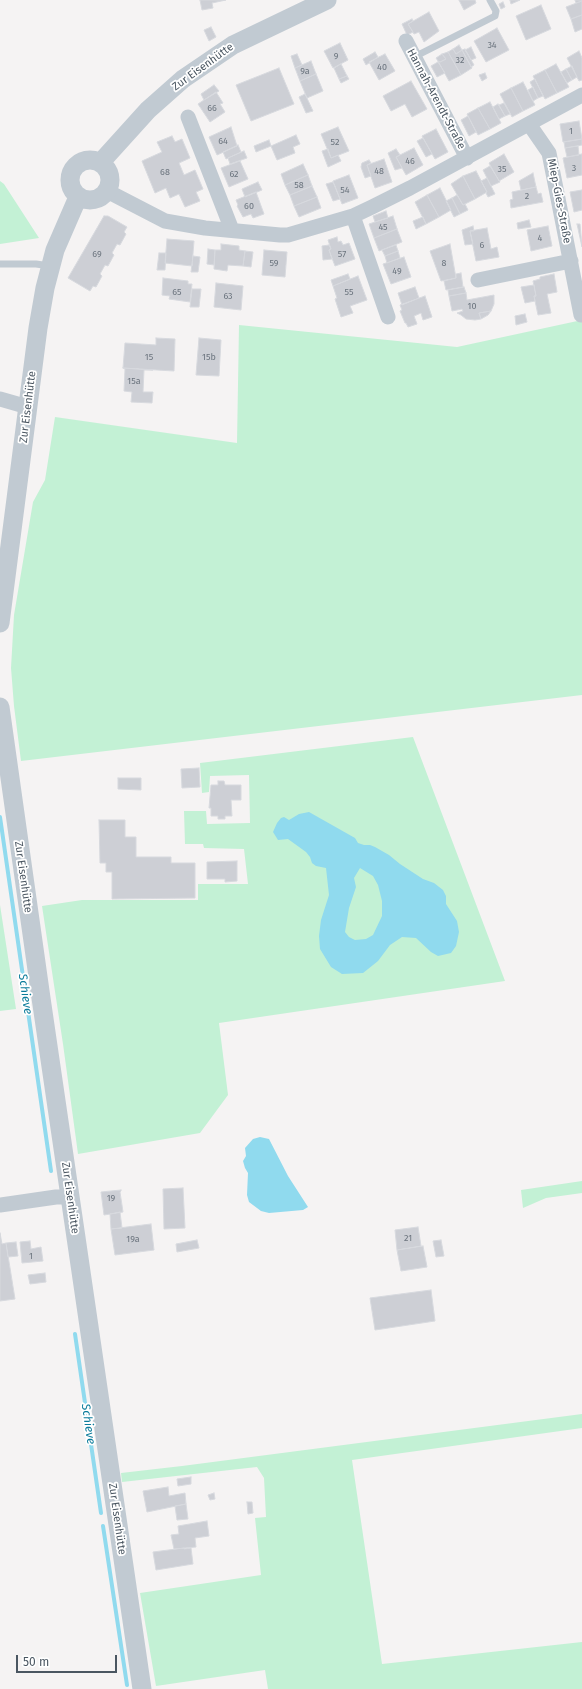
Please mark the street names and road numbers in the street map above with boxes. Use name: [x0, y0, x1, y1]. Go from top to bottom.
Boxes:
street label: Zur Eisenhütte: [170, 40, 236, 94]
street label: Hannah-Arendt-Straße: [404, 46, 468, 152]
street label: Miep-Gies-Straße: [544, 158, 574, 244]
street label: Zur Eisenhütte: [17, 370, 39, 444]
street label: Zur Eisenhütte: [11, 840, 35, 914]
street label: Zur Eisenhütte: [58, 1161, 82, 1235]
street label: Zur Eisenhütte: [105, 1482, 129, 1556]

